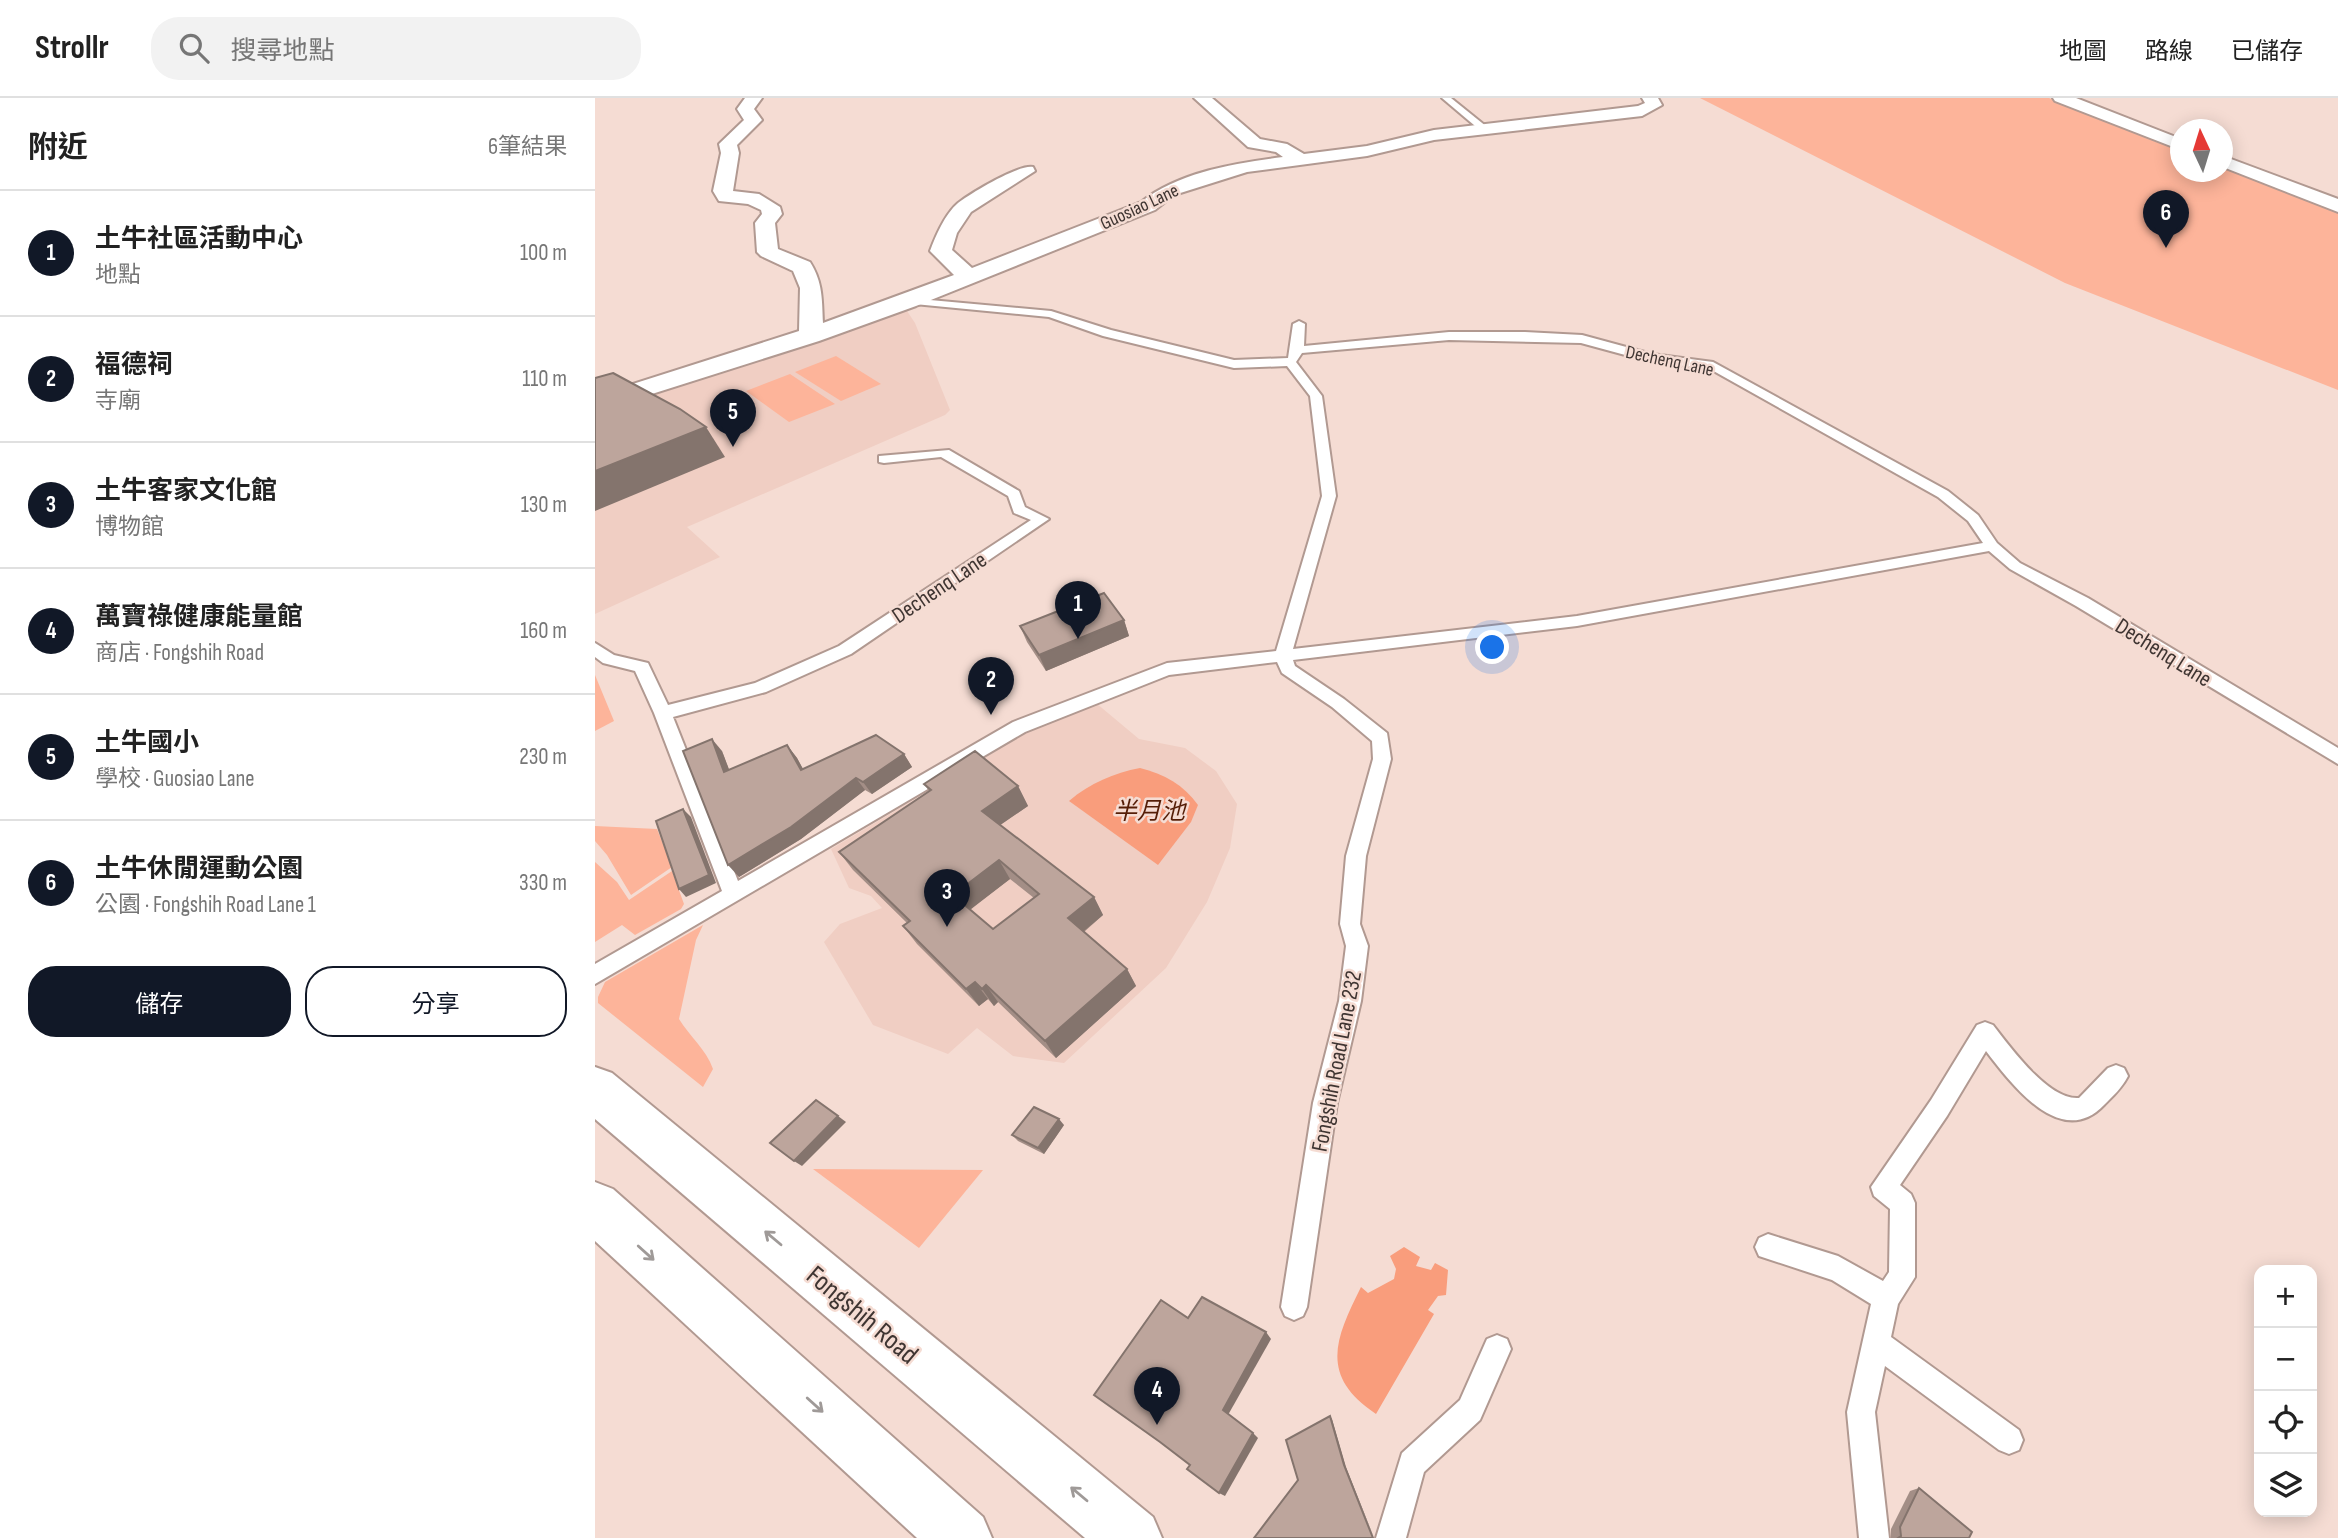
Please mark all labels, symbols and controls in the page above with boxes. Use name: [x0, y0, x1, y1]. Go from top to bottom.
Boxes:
search box: [151, 17, 641, 80]
text: Strollr: [35, 28, 109, 68]
icon: search: [175, 29, 213, 67]
text: 搜尋地點: [231, 36, 335, 67]
text: 地圖: [2059, 37, 2107, 66]
text: 路線: [2145, 37, 2193, 66]
text: 已儲存: [2231, 37, 2303, 66]
north arrow: [2170, 119, 2233, 182]
text: 附近: [28, 130, 88, 166]
text: 6筆結果: [488, 133, 567, 161]
street label: Guosiao Lane: [1097, 179, 1183, 236]
pin: 6: [2143, 190, 2189, 248]
text: 土牛社區活動中心: [95, 224, 303, 255]
text: 1: [46, 239, 56, 267]
text: 100 m: [520, 239, 567, 267]
text: 地點: [95, 261, 141, 289]
street label: Dechenq Lane: [1624, 341, 1716, 382]
text: 福德祠: [95, 350, 173, 381]
text: 2: [46, 365, 56, 393]
text: 110 m: [522, 365, 567, 393]
text: 寺廟: [95, 387, 141, 415]
pin: 5: [710, 389, 756, 447]
text: 土牛客家文化館: [95, 476, 277, 507]
text: 3: [46, 491, 56, 519]
text: 130 m: [521, 491, 567, 519]
text: 博物館: [95, 513, 164, 541]
street label: Dechenq Lane: [887, 546, 992, 630]
pin: 1: [1055, 581, 1101, 639]
text: 萬寶祿健康能量館: [95, 602, 303, 633]
street label: Dechenq Lane: [2110, 612, 2217, 693]
text: 4: [46, 617, 56, 645]
text: 160 m: [520, 617, 567, 645]
your location: [1475, 630, 1509, 664]
text: 商店 · Fongshih Road: [95, 639, 264, 667]
pin: 2: [968, 657, 1014, 715]
text: 土牛國小: [95, 728, 199, 759]
text: 5: [46, 743, 56, 771]
text: 230 m: [519, 743, 567, 771]
text: 學校 · Guosiao Lane: [95, 765, 255, 793]
water label: 半月池: [1113, 797, 1188, 826]
text: 土牛休閒運動公園: [95, 854, 303, 885]
text: 6: [46, 869, 56, 897]
text: 330 m: [519, 869, 567, 897]
pin: 3: [924, 869, 970, 927]
text: 公園 · Fongshih Road Lane 1: [95, 891, 316, 919]
button: 儲存: [28, 966, 291, 1037]
button: 分享: [305, 966, 567, 1037]
street label: Fongshih Road Lane 232: [1306, 968, 1368, 1154]
one-way arrow: [765, 1230, 783, 1246]
one-way arrow: [637, 1245, 655, 1261]
street label: Fongshih Road: [800, 1259, 924, 1371]
map controls: [2254, 1265, 2317, 1517]
button: +: [2254, 1265, 2317, 1328]
button: −: [2254, 1328, 2317, 1391]
pin: 4: [1134, 1367, 1180, 1425]
button: locate: [2254, 1391, 2317, 1454]
one-way arrow: [806, 1397, 824, 1413]
button: layers: [2254, 1454, 2317, 1517]
one-way arrow: [1071, 1486, 1089, 1502]

